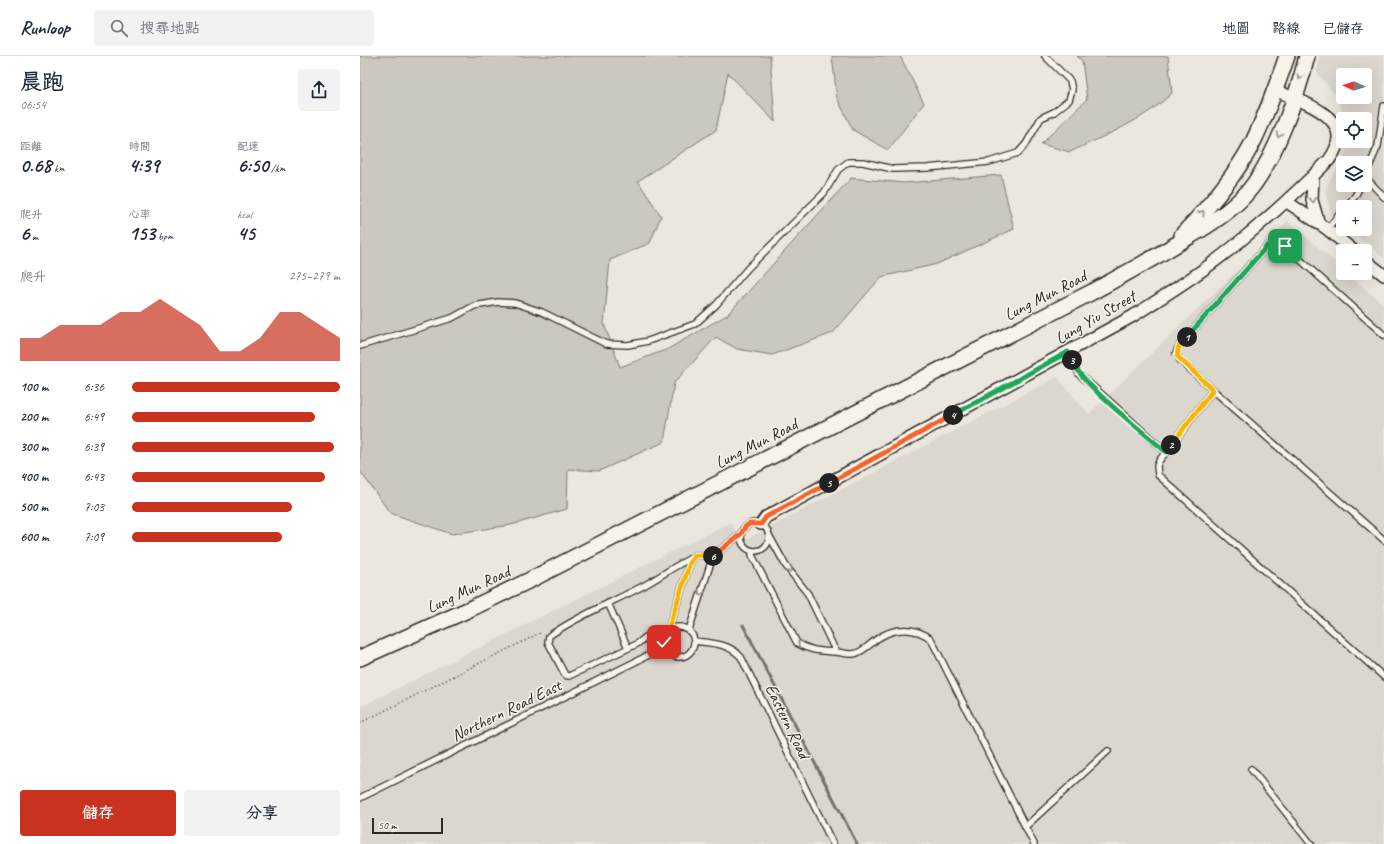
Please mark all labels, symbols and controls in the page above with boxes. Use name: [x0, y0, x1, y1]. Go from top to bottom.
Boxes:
search box: [94, 10, 374, 46]
text: Runloop: [20, 16, 70, 40]
icon: search: [108, 17, 130, 39]
text: 搜尋地點: [140, 19, 200, 38]
text: 地圖: [1222, 20, 1250, 37]
text: 路線: [1272, 20, 1300, 37]
text: 已儲存: [1322, 20, 1364, 37]
text: 晨跑: [20, 68, 64, 96]
north arrow: [1336, 68, 1372, 104]
map controls: [1336, 68, 1372, 280]
button: share: [298, 69, 340, 111]
one-way arrow: [1296, 74, 1305, 81]
text: 06:54: [20, 97, 46, 113]
button: locate: [1336, 112, 1372, 148]
one-way arrow: [1276, 131, 1284, 138]
text: 距離: [20, 139, 42, 153]
text: 時間: [129, 139, 151, 153]
text: 配速: [237, 139, 259, 153]
text: 0.68: [20, 153, 51, 178]
text: 4:39: [129, 153, 159, 178]
text: 6:50: [237, 153, 268, 178]
button: layers: [1336, 156, 1372, 192]
text: km: [51, 161, 65, 175]
text: /km: [268, 161, 285, 175]
one-way arrow: [1308, 197, 1317, 203]
button: +: [1336, 200, 1372, 236]
text: 爬升: [20, 207, 42, 221]
text: 心率: [129, 207, 151, 221]
text: kcal: [237, 207, 252, 221]
one-way arrow: [1198, 210, 1205, 218]
text: 6: [20, 221, 29, 246]
text: 153: [129, 221, 155, 246]
text: 45: [237, 221, 255, 246]
text: m: [29, 229, 38, 243]
text: bpm: [155, 229, 173, 243]
pin: [1268, 229, 1302, 263]
icon: arrive: [1274, 235, 1296, 257]
button: −: [1336, 244, 1372, 280]
street label: Lung Mun Road: [1001, 265, 1092, 325]
text: 275–279 m: [289, 268, 340, 284]
text: 爬升: [20, 269, 46, 285]
street label: Lung Yiu Street: [1051, 285, 1141, 349]
pin: 1: [1177, 327, 1197, 347]
text: 1: [1185, 330, 1189, 344]
pin: 3: [1062, 350, 1082, 370]
text: 3: [1070, 353, 1074, 367]
text: 100 m: [20, 379, 48, 395]
text: 6:36: [84, 379, 104, 395]
pin: 4: [943, 405, 963, 425]
text: 4: [951, 408, 955, 422]
text: 200 m: [20, 409, 48, 425]
text: 6:49: [84, 409, 104, 425]
street label: Lung Mun Road: [712, 413, 803, 473]
pin: 2: [1161, 435, 1181, 455]
text: 2: [1169, 438, 1173, 452]
text: 300 m: [20, 439, 48, 455]
text: 6:39: [84, 439, 104, 455]
text: 400 m: [20, 469, 48, 485]
text: 6:43: [84, 469, 104, 485]
pin: 5: [819, 473, 839, 493]
text: 5: [827, 476, 831, 490]
text: 500 m: [20, 499, 48, 515]
text: 7:03: [84, 499, 104, 515]
text: 600 m: [20, 529, 48, 545]
text: 7:09: [84, 529, 104, 545]
pin: 6: [703, 546, 723, 566]
text: 6: [710, 549, 716, 563]
street label: Lung Mun Road: [423, 560, 515, 618]
one-way arrow: [785, 566, 792, 573]
one-way arrow: [697, 589, 706, 596]
pin: [647, 625, 681, 659]
icon: check: [653, 631, 675, 653]
one-way arrow: [797, 640, 805, 648]
street label: Northern Road East: [448, 674, 567, 746]
street label: Eastern Road: [761, 681, 816, 765]
button: 儲存: [20, 790, 176, 836]
button: 分享: [184, 790, 340, 836]
scale bar: [372, 816, 443, 835]
text: 50 m: [378, 818, 397, 832]

